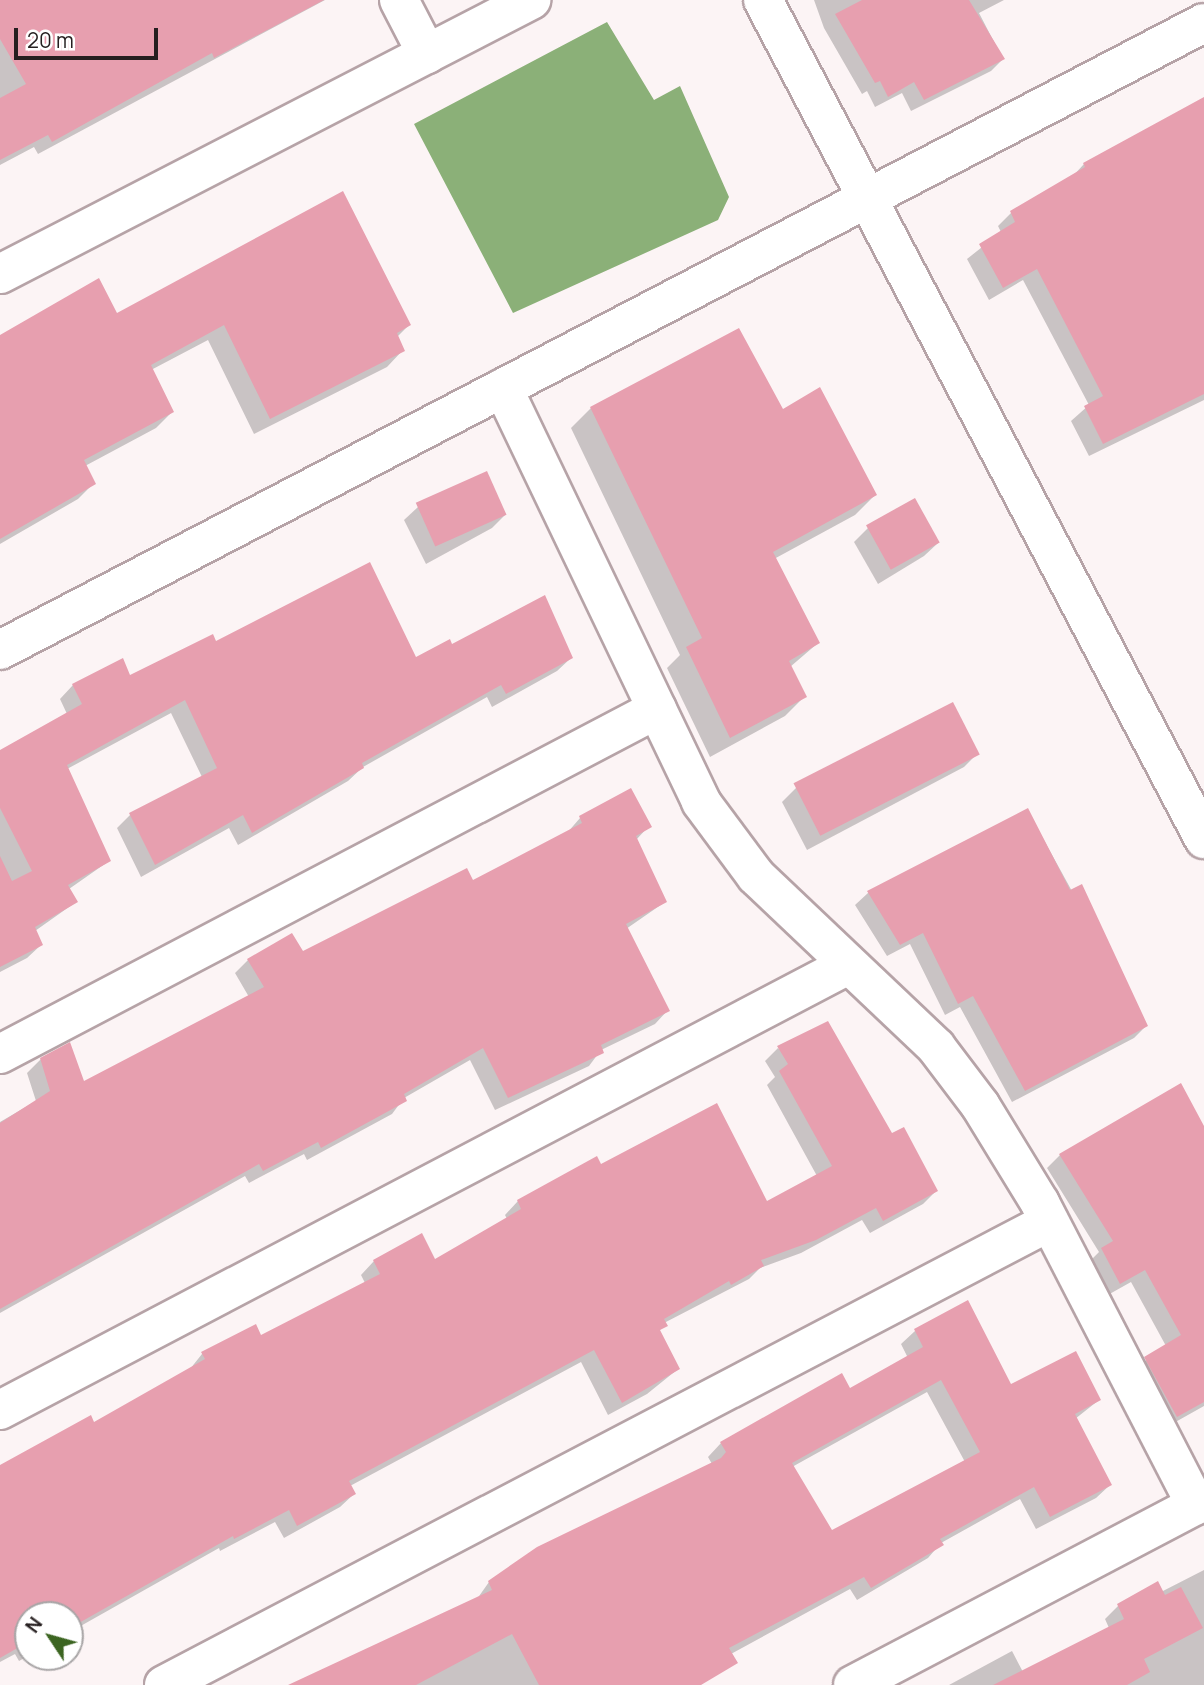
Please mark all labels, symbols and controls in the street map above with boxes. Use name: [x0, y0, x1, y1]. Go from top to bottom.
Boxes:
scale bar: [18, 14, 161, 58]
text: 20 m: [27, 26, 74, 54]
north arrow: [14, 1601, 84, 1671]
text: N: [19, 1612, 48, 1638]

